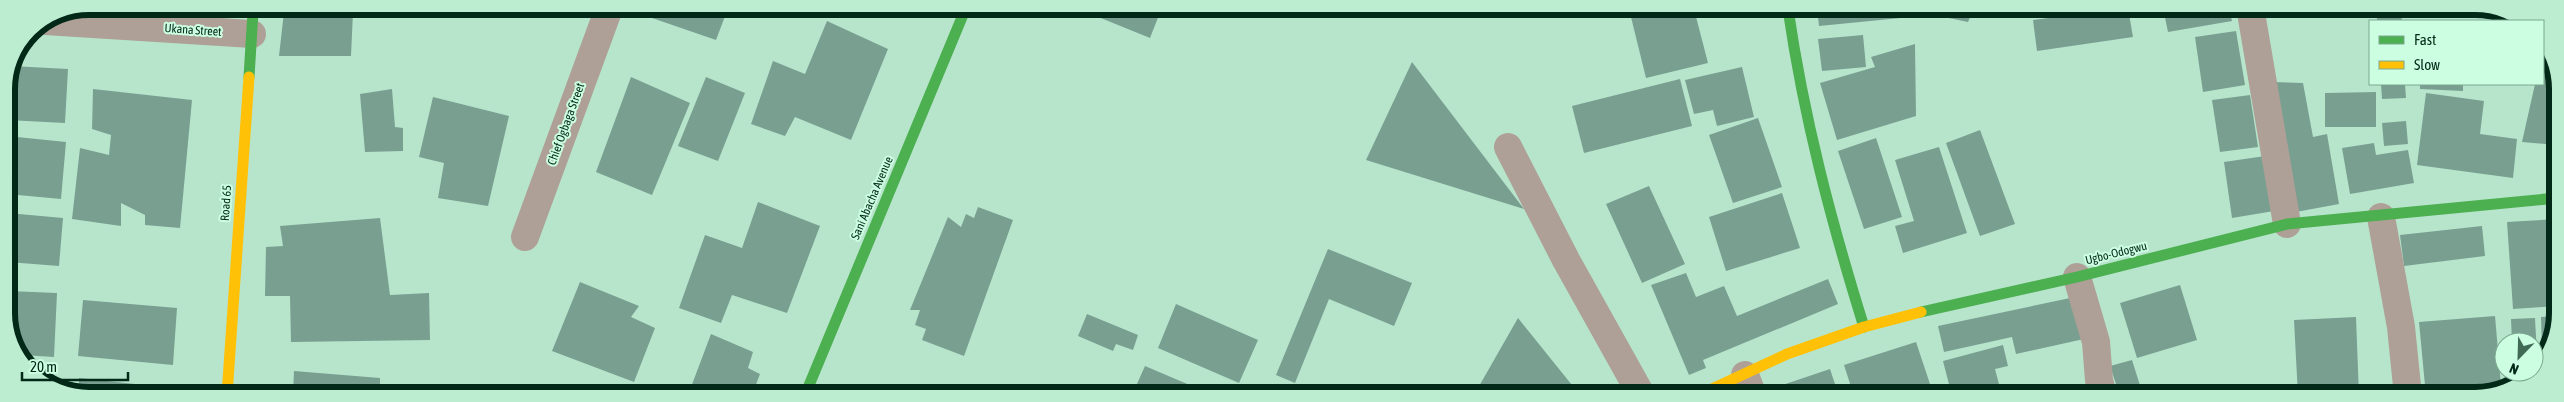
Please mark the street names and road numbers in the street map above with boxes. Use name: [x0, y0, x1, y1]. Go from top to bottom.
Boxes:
street label: Ukana Street: [164, 21, 223, 39]
street label: Chief Ogbaga Street: [545, 81, 588, 167]
street label: Sani Abacha Avenue: [848, 154, 896, 242]
street label: Road 65: [218, 185, 234, 221]
street label: Ugbo-Odogwu: [2084, 239, 2148, 267]

